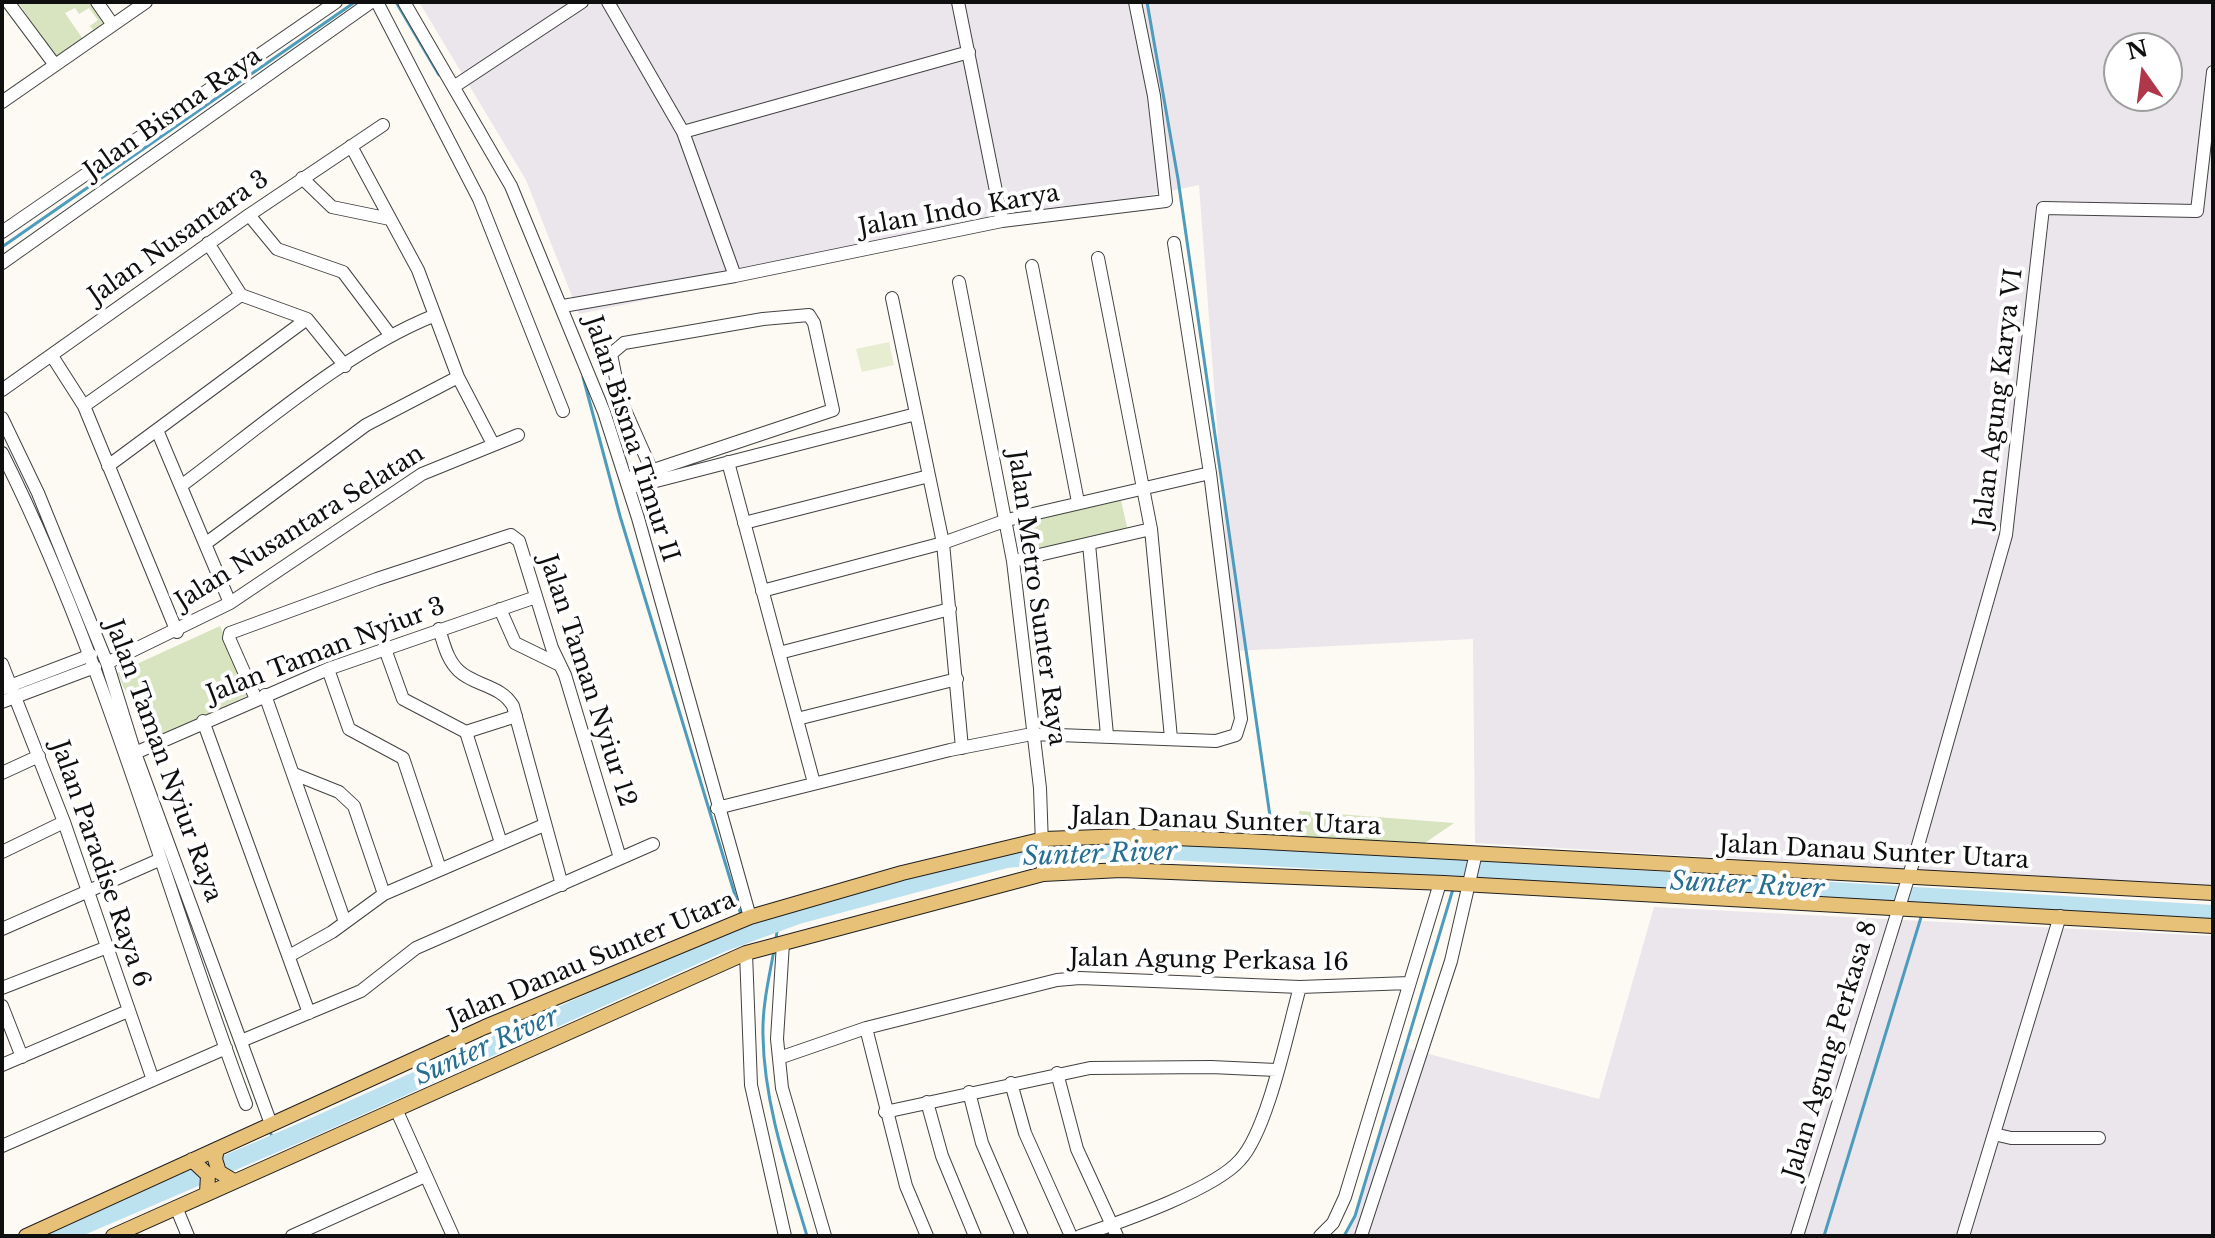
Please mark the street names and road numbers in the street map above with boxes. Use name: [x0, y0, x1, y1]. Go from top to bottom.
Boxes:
street label: Jalan Bisma Raya: [79, 42, 267, 186]
street label: Jalan Nusantara 3: [83, 165, 275, 311]
street label: Jalan Indo Karya: [856, 179, 1062, 243]
street label: Jalan Agung Karya VI: [1969, 267, 2029, 529]
street label: Jalan Bisma Timur II: [578, 312, 684, 566]
street label: Jalan Nusantara Selatan: [170, 440, 430, 616]
street label: Jalan Metro Sunter Raya: [1001, 448, 1071, 748]
street label: Jalan Taman Nyiur 12: [533, 551, 641, 811]
street label: Jalan Taman Nyiur 3: [203, 592, 449, 710]
street label: Jalan Taman Nyiur Raya: [99, 616, 227, 906]
street label: Jalan Paradise Raya 6: [44, 737, 156, 991]
street label: Jalan Danau Sunter Utara: [1071, 802, 1381, 842]
street label: Jalan Danau Sunter Utara: [1718, 831, 2030, 875]
street label: Jalan Danau Sunter Utara: [444, 886, 740, 1034]
street label: Jalan Agung Perkasa 8: [1778, 918, 1884, 1182]
street label: Jalan Agung Perkasa 16: [1069, 944, 1349, 978]

